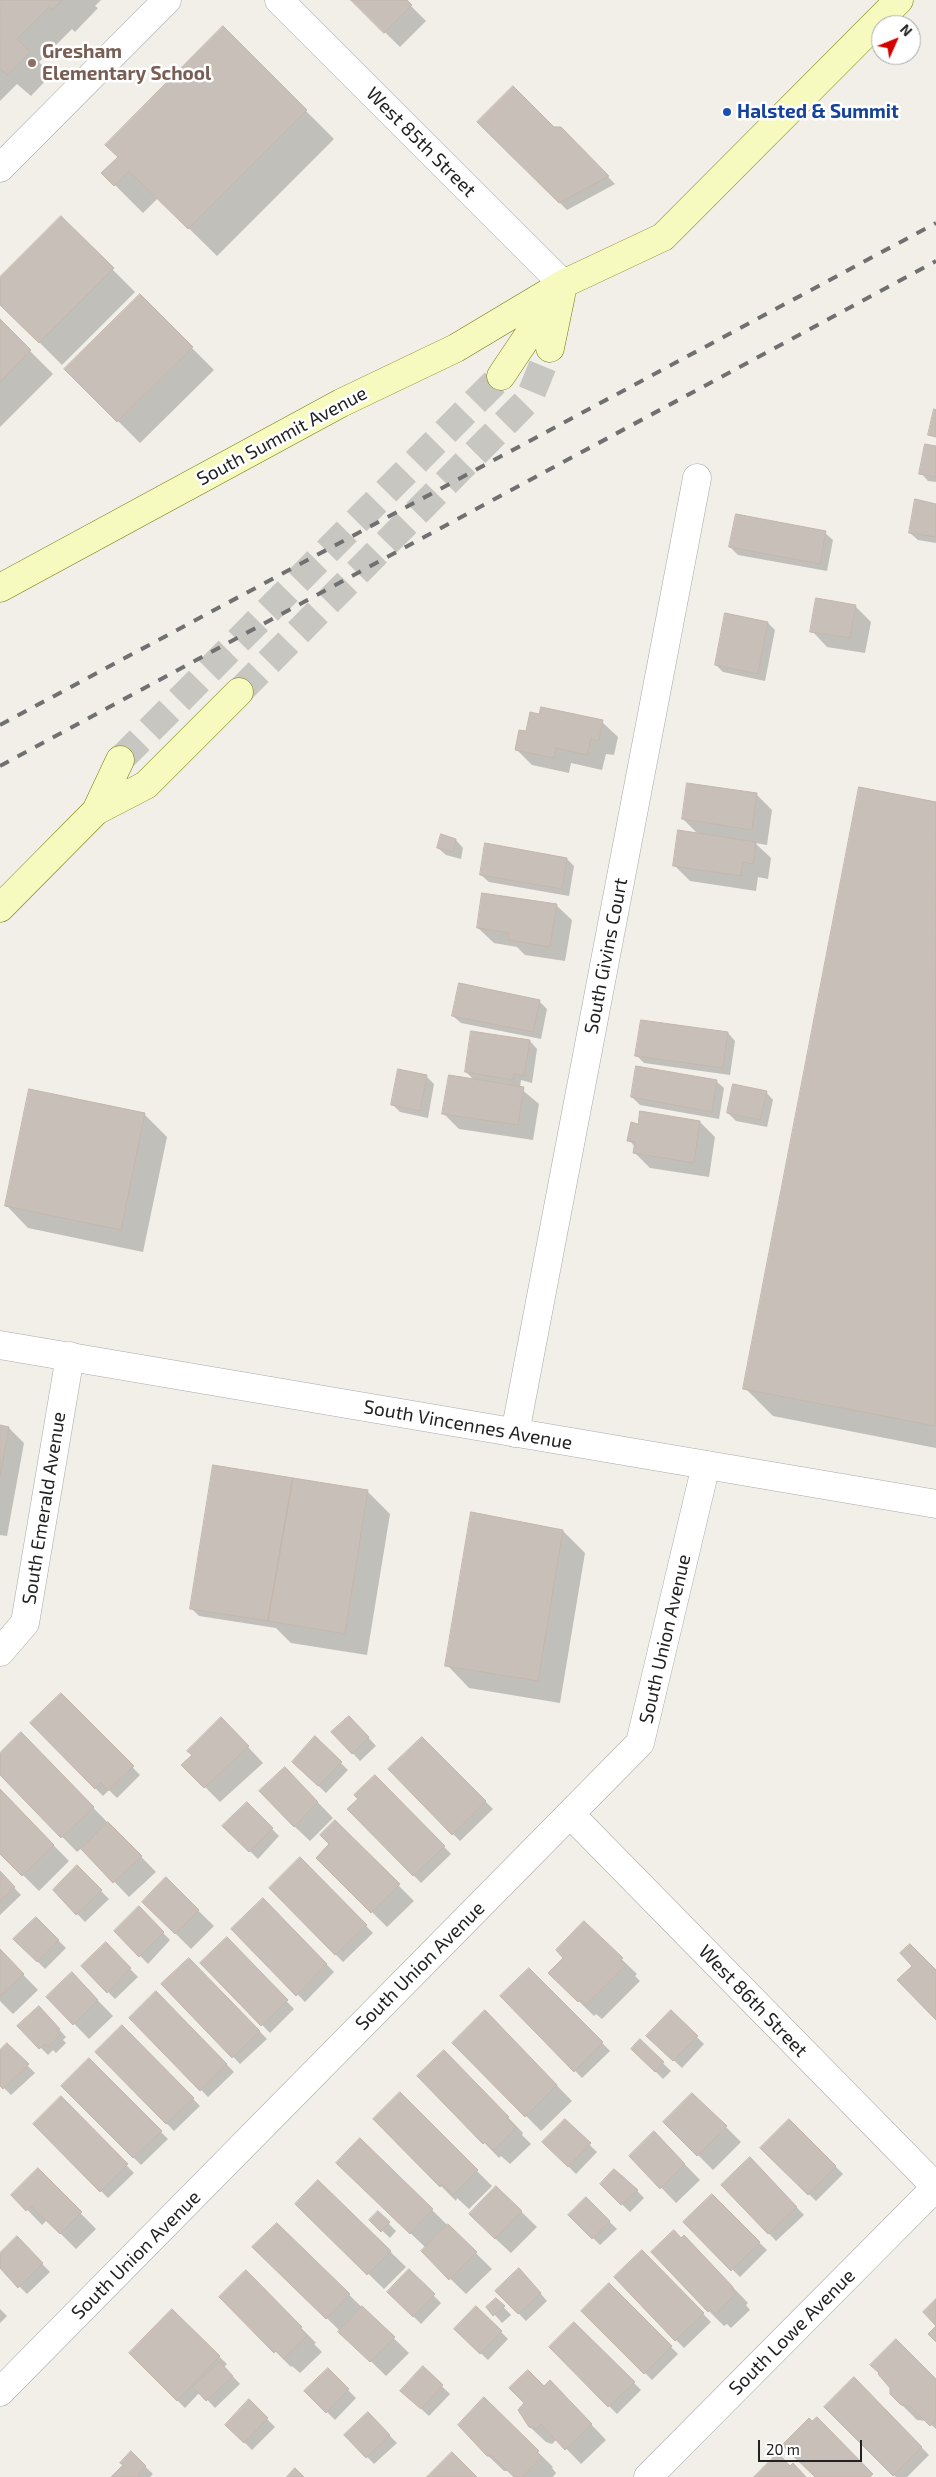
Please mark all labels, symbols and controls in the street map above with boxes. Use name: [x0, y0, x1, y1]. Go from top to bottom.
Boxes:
north arrow: [871, 15, 921, 65]
text: N: [897, 20, 916, 39]
place label: Gresham Elementary School: [42, 41, 211, 85]
marker: Gresham Elementary School: [26, 57, 38, 69]
street label: West 85th Street: [361, 82, 481, 202]
place label: Halsted & Summit: [737, 101, 899, 123]
marker: Halsted & Summit: [721, 106, 733, 118]
street label: South Summit Avenue: [193, 381, 371, 491]
street label: South Givins Court: [580, 876, 632, 1036]
street label: South Vincennes Avenue: [362, 1395, 574, 1455]
street label: South Emerald Avenue: [18, 1410, 70, 1606]
street label: South Union Avenue: [634, 1552, 696, 1726]
street label: South Union Avenue: [351, 1897, 489, 2035]
street label: West 86th Street: [694, 1940, 812, 2062]
street label: South Union Avenue: [67, 2186, 205, 2324]
street label: South Lowe Avenue: [724, 2264, 860, 2400]
scale bar: [761, 2430, 865, 2462]
text: 20 m: [766, 2440, 800, 2458]

